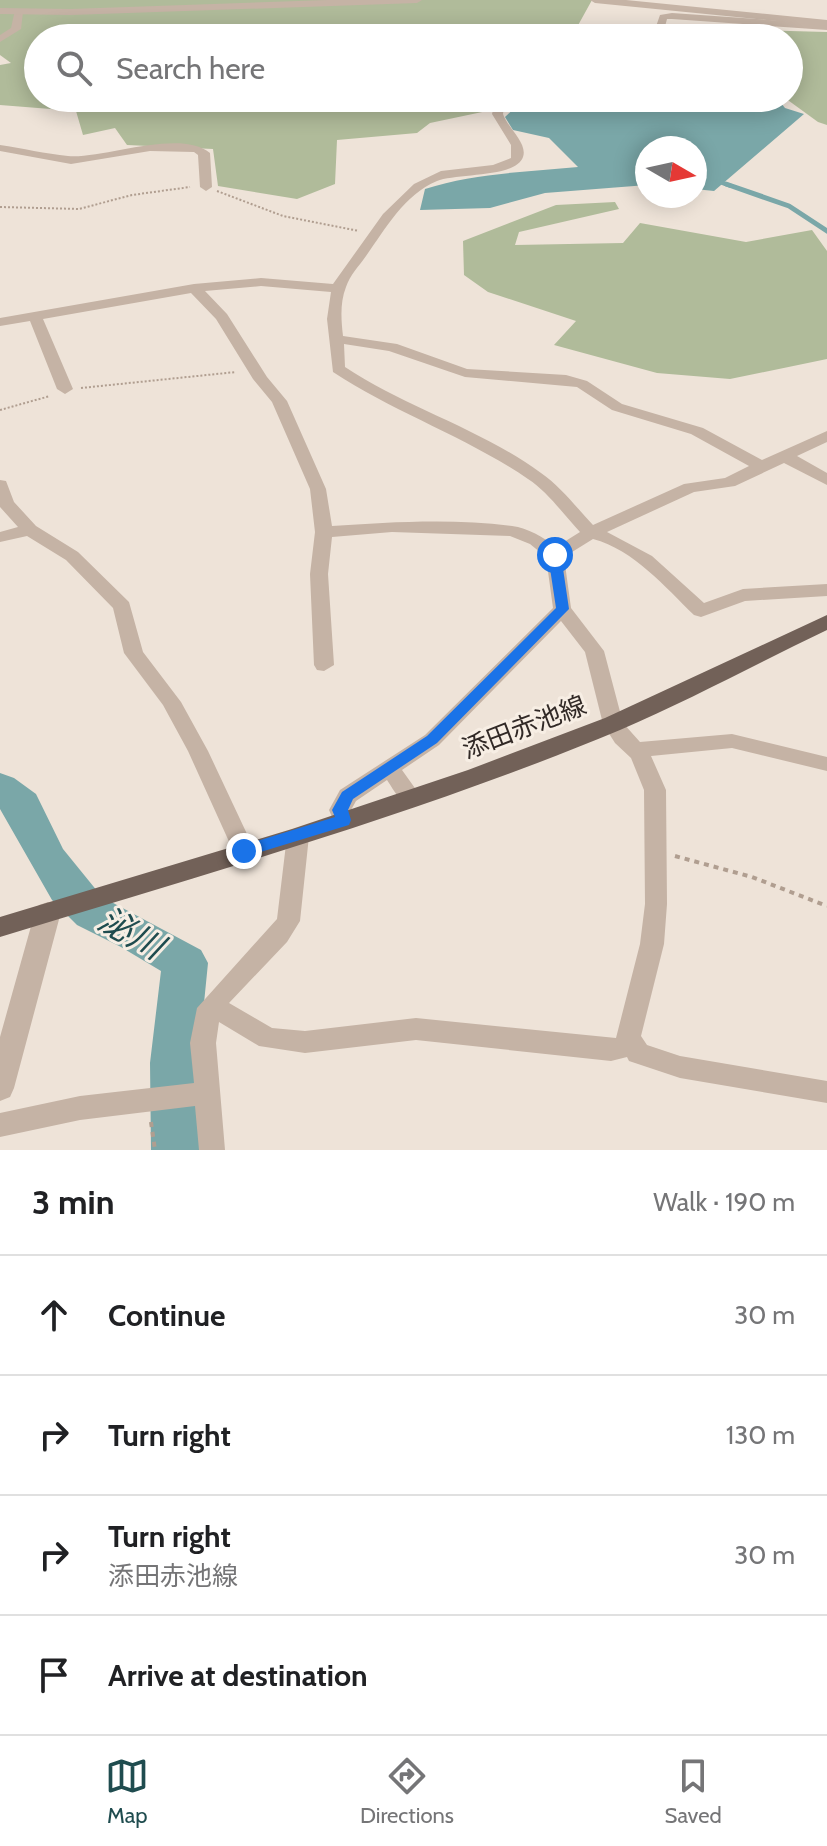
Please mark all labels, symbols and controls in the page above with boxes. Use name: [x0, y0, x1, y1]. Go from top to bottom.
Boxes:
search box: [24, 24, 803, 112]
icon: search: [52, 46, 96, 90]
text: Search here: [116, 50, 265, 87]
north arrow: [635, 136, 707, 208]
route start: [537, 537, 573, 573]
street label: 添田赤池線: [458, 689, 590, 765]
route end: [226, 833, 262, 869]
water label: 泌川: [91, 898, 174, 969]
text: 3 min: [32, 1181, 114, 1223]
text: Walk · 190 m: [653, 1186, 795, 1218]
icon: ahead: [32, 1293, 76, 1337]
text: Continue: [108, 1297, 225, 1334]
text: 30 m: [734, 1299, 795, 1331]
icon: right: [32, 1413, 76, 1457]
text: Turn right: [108, 1417, 231, 1454]
text: 130 m: [726, 1419, 795, 1451]
text: Turn right: [108, 1518, 231, 1555]
icon: right: [32, 1533, 76, 1577]
text: 30 m: [734, 1539, 795, 1571]
text: 添田赤池線: [108, 1560, 238, 1592]
icon: arrive: [32, 1653, 76, 1697]
text: Arrive at destination: [108, 1657, 368, 1694]
tab: Map: [105, 1754, 149, 1829]
tab: Directions: [360, 1754, 454, 1829]
tab: Saved: [665, 1754, 722, 1829]

